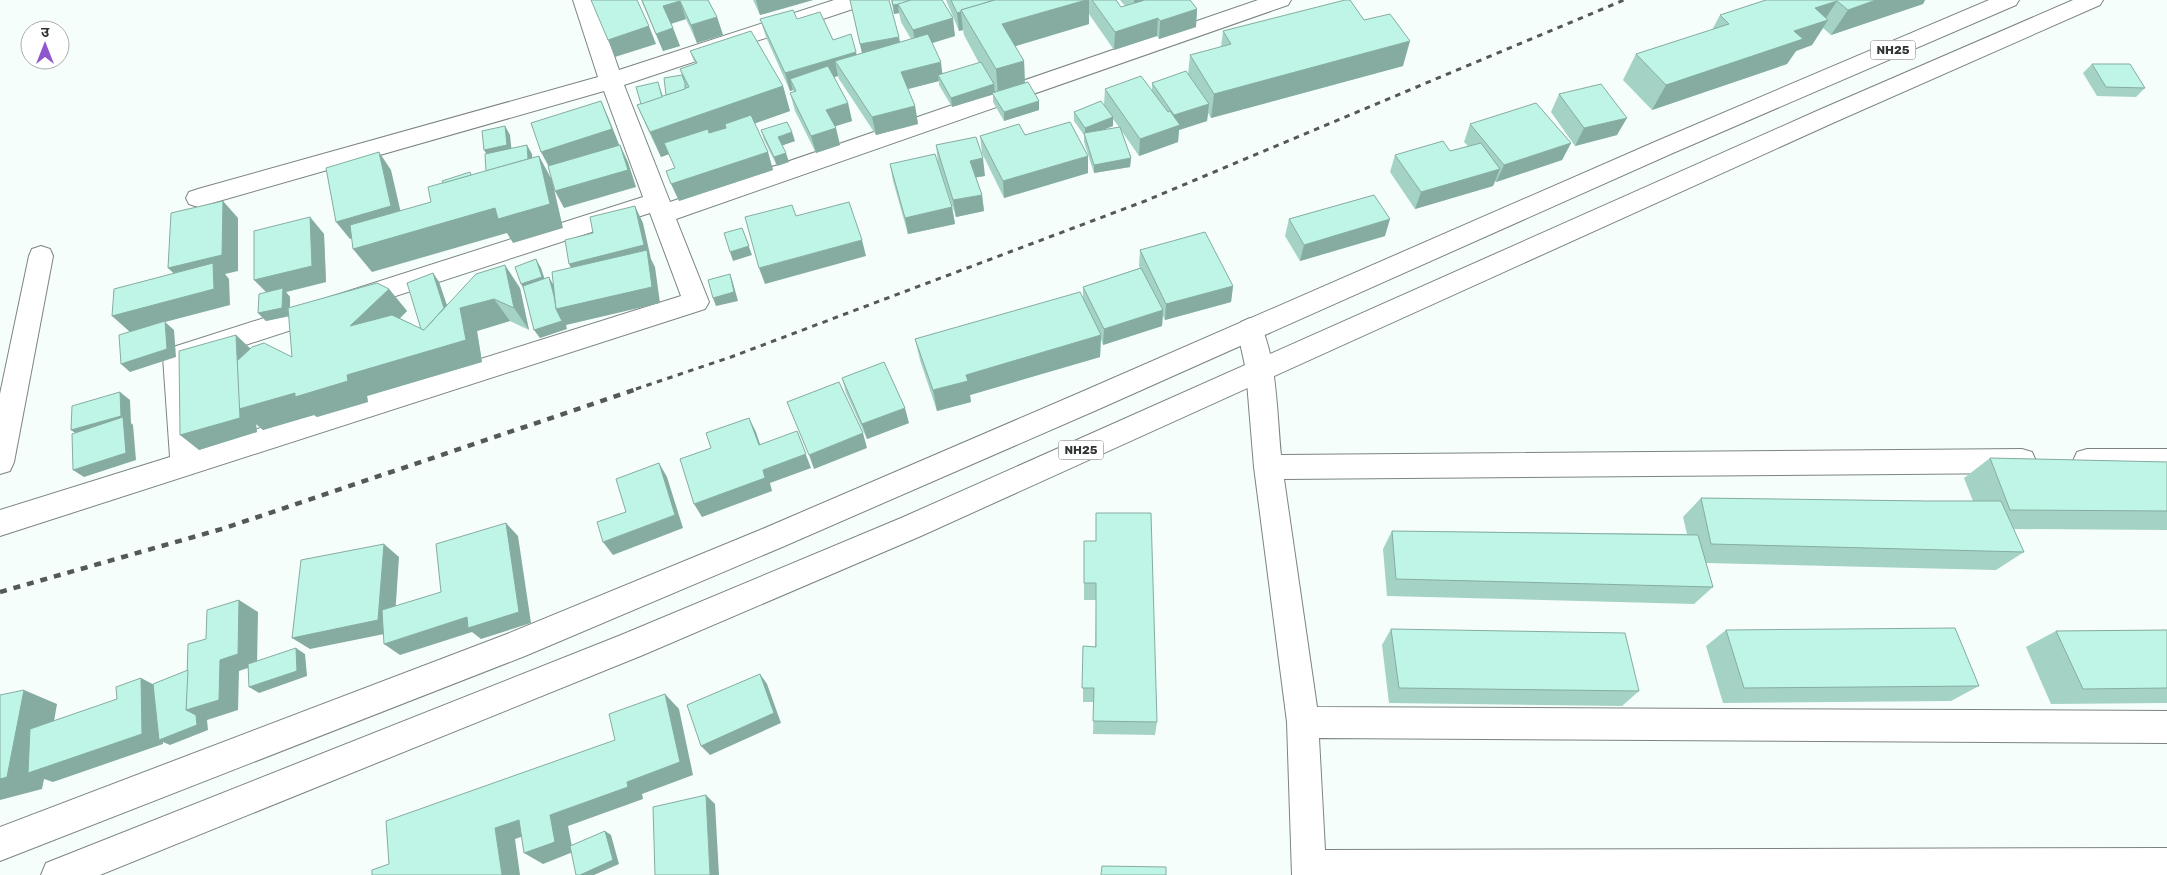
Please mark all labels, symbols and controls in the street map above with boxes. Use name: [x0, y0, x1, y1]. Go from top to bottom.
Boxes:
north arrow: [20, 20, 70, 70]
text: उ: [41, 24, 50, 41]
road number: NH25: [1870, 40, 1916, 60]
road number: NH25: [1058, 440, 1104, 460]

